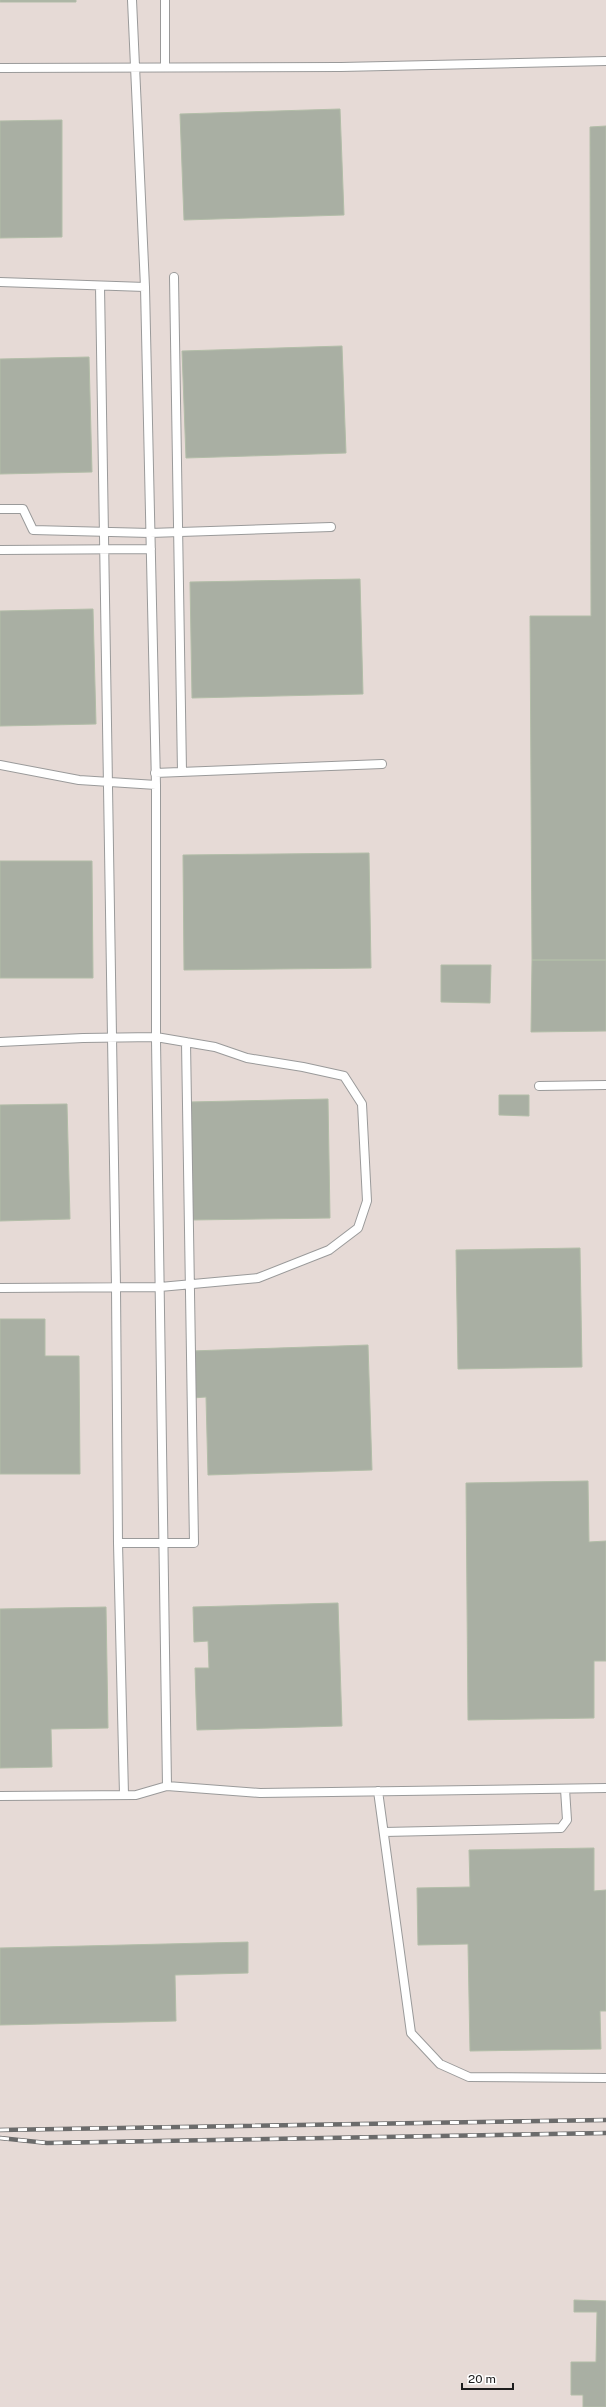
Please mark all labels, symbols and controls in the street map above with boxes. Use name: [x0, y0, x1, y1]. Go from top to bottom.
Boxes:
scale bar: [462, 2365, 513, 2391]
text: 20 m: [468, 2372, 496, 2386]

